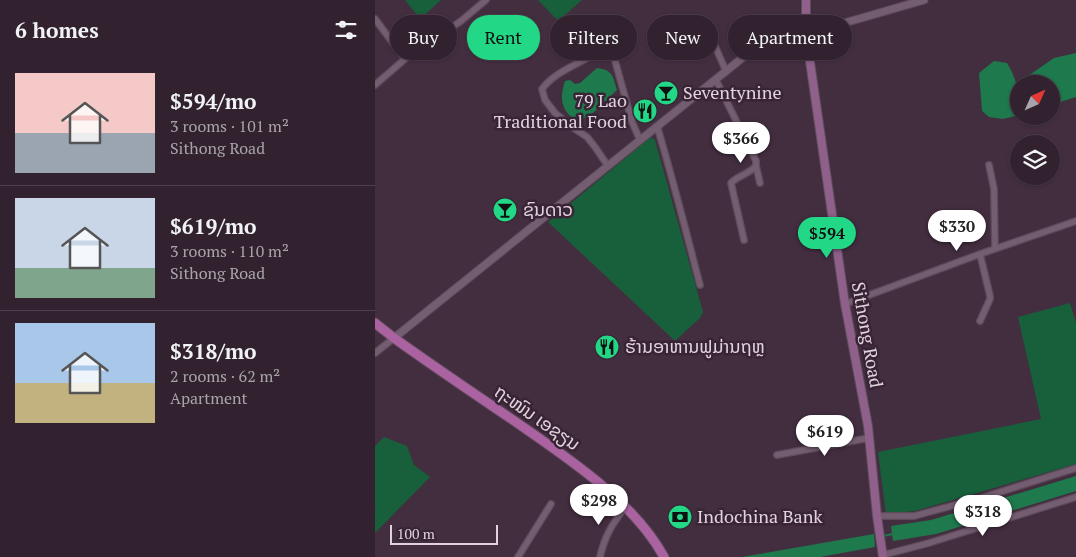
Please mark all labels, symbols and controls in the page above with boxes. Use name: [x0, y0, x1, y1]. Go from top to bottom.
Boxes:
chip: Buy: [390, 15, 457, 60]
chip: Rent: [467, 15, 540, 60]
chip: Filters: [550, 15, 637, 60]
chip: New: [647, 15, 718, 60]
chip: Apartment: [728, 15, 852, 60]
text: 6 homes: [15, 16, 99, 44]
icon: filters: [332, 16, 360, 44]
north arrow: [1010, 75, 1060, 125]
map controls: [1010, 75, 1060, 185]
bar icon: Seventynine: [653, 80, 679, 106]
place label: Seventynine: [683, 80, 782, 104]
text: $594/mo: [170, 87, 257, 115]
place label: 79 Lao Traditional Food: [494, 88, 627, 133]
icon: home: [55, 93, 115, 153]
restaurant icon: 79 Lao Traditional Food: [632, 98, 658, 124]
text: 3 rooms · 101 m²: [170, 115, 289, 137]
pin: $366: [711, 121, 771, 164]
text: $366: [723, 127, 759, 149]
button: layers: [1010, 135, 1060, 185]
text: Sithong Road: [170, 137, 265, 159]
bar icon: ຊົນດາວ: [492, 197, 518, 223]
place label: ຊົນດາວ: [523, 197, 573, 221]
pin: $330: [927, 210, 987, 252]
text: $619/mo: [170, 212, 257, 240]
text: $330: [939, 215, 975, 237]
pin: $594: [797, 216, 857, 259]
icon: home: [55, 218, 115, 278]
text: $594: [809, 222, 845, 244]
text: 3 rooms · 110 m²: [170, 240, 289, 262]
text: Sithong Road: [170, 262, 265, 284]
street label: Sithong Road: [847, 280, 889, 390]
restaurant icon: ຮ້ານອາຫານຟູມ່ານຖຫຼ: [594, 334, 620, 360]
place label: ຮ້ານອາຫານຟູມ່ານຖຫຼ: [625, 334, 765, 359]
text: $318/mo: [170, 337, 257, 365]
icon: home: [55, 343, 115, 403]
text: 2 rooms · 62 m²: [170, 365, 280, 387]
street label: ຖະໜົນ ເອຊຽນ: [490, 379, 585, 456]
text: Apartment: [170, 387, 247, 409]
pin: $619: [795, 414, 855, 457]
text: $619: [807, 420, 843, 442]
pin: $298: [569, 484, 629, 526]
text: $298: [581, 489, 617, 511]
pin: $318: [953, 494, 1013, 537]
text: $318: [965, 500, 1001, 522]
bank icon: Indochina Bank: [667, 504, 693, 530]
place label: Indochina Bank: [697, 504, 823, 528]
scale bar: [390, 522, 497, 545]
text: 100 m: [397, 524, 435, 543]

